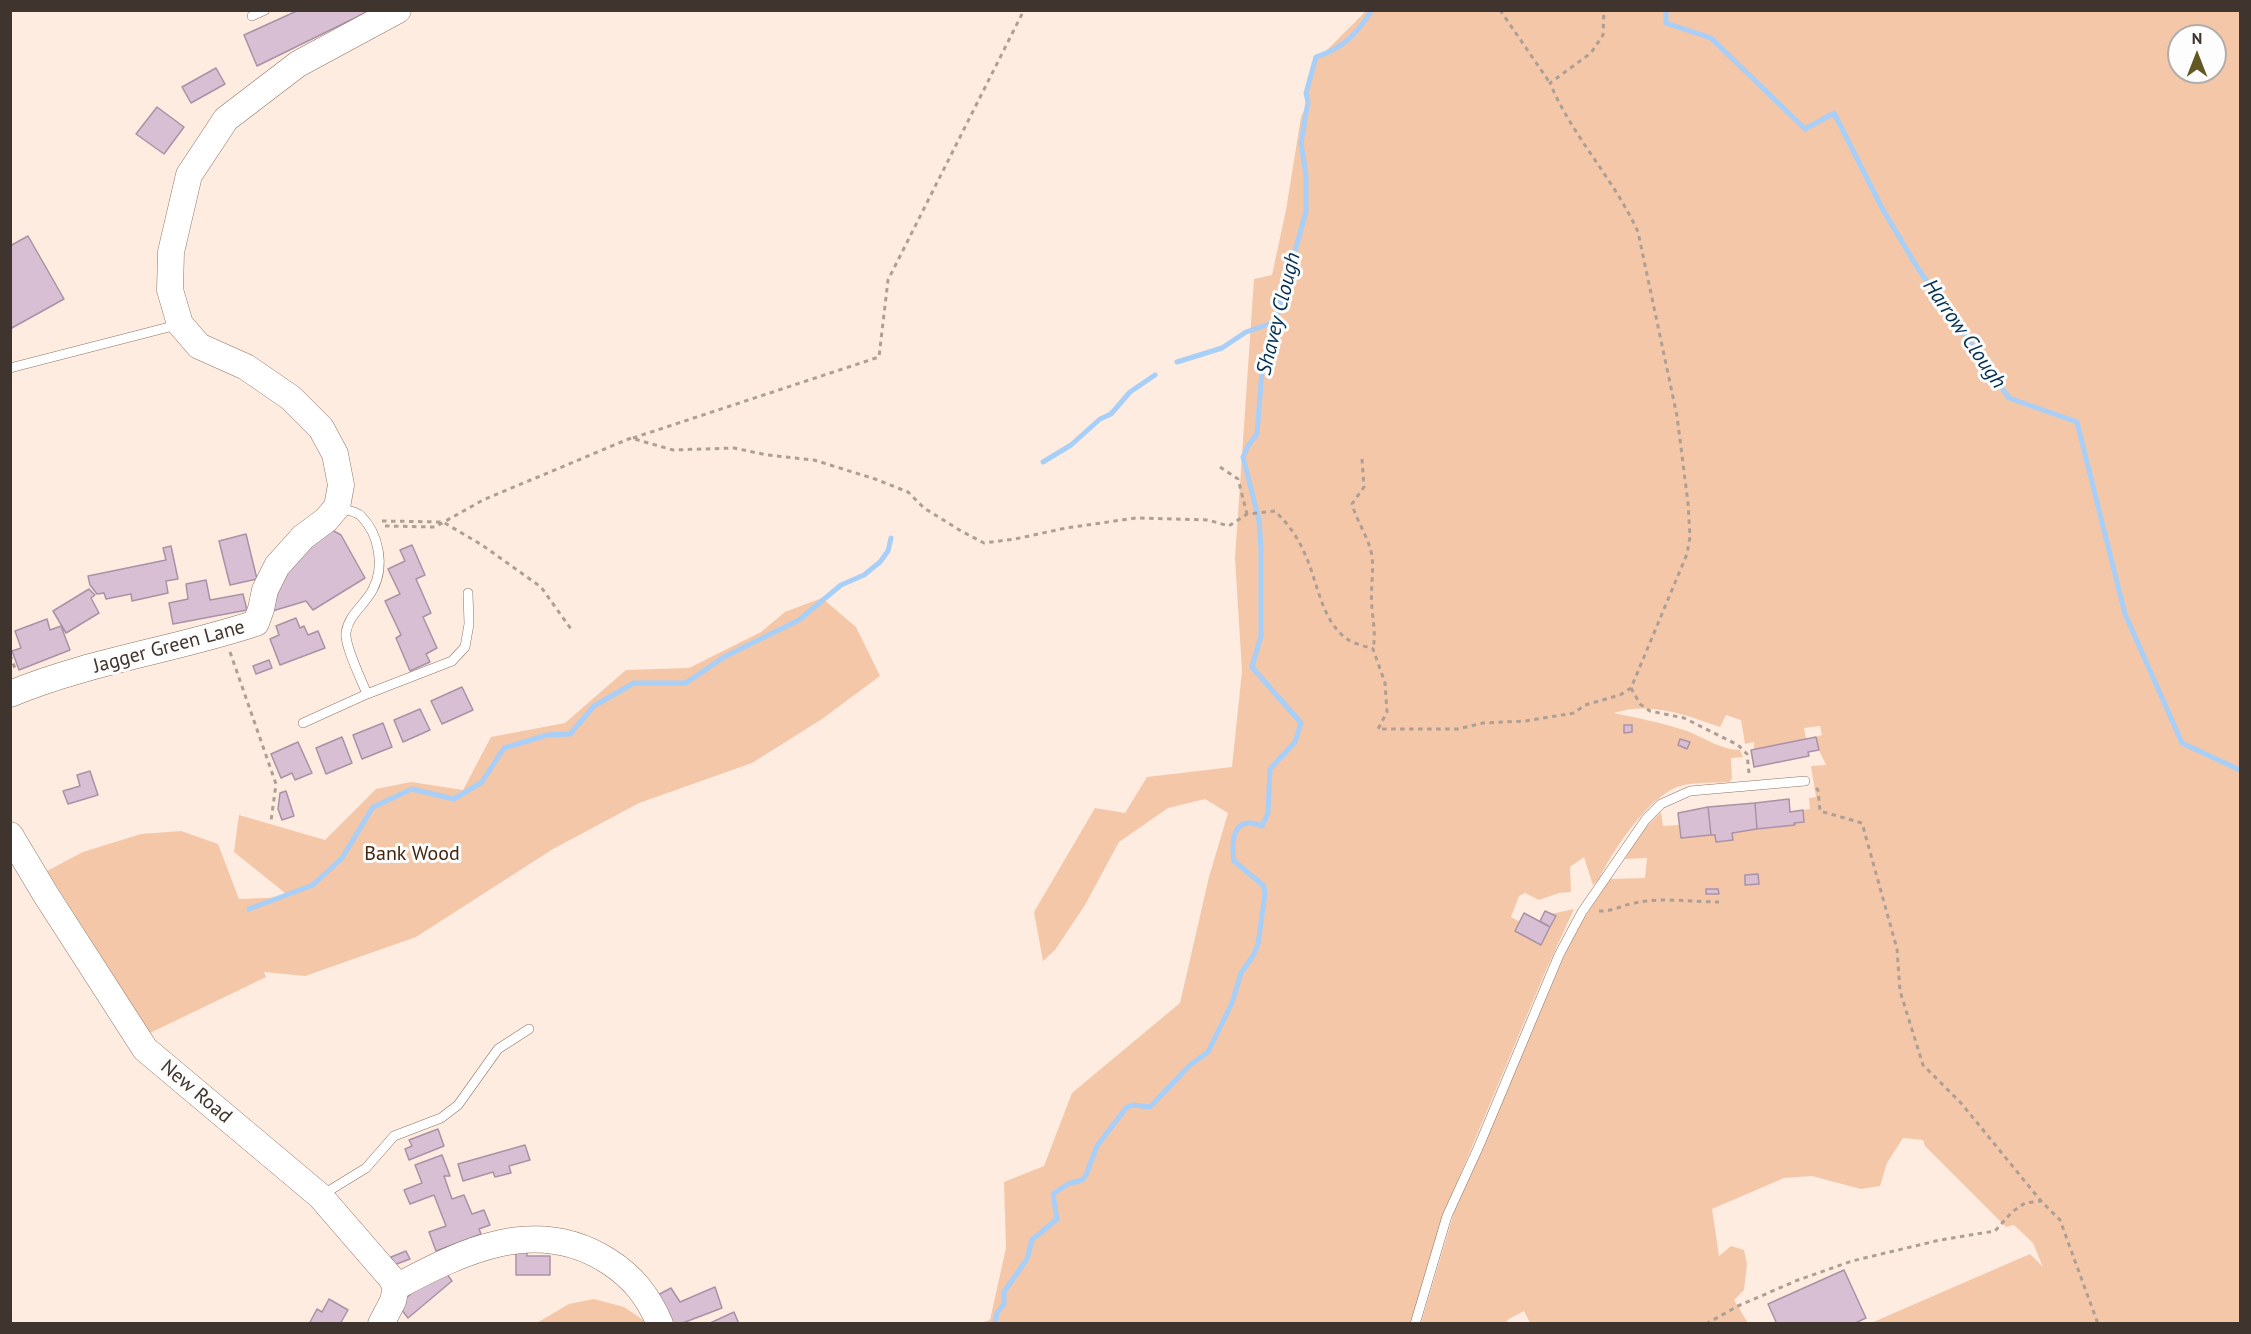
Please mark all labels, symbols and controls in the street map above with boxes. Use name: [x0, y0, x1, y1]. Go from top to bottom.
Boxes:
north arrow: [2167, 24, 2227, 84]
text: N: [2192, 28, 2202, 48]
water label: Shavey Clough: [1252, 250, 1306, 378]
water label: Harrow Clough: [1917, 274, 2011, 394]
street label: Jagger Green Lane: [91, 615, 247, 679]
park label: Bank Wood: [364, 842, 460, 866]
street label: New Road: [155, 1055, 237, 1129]

